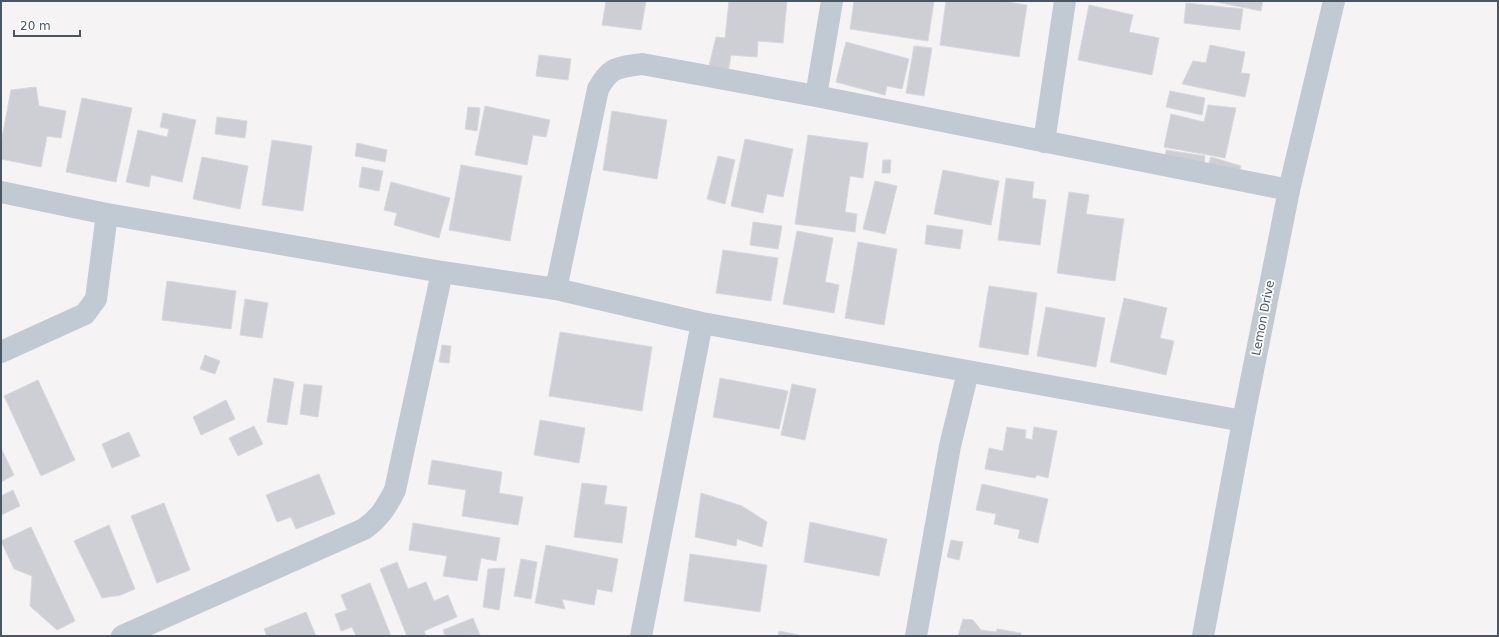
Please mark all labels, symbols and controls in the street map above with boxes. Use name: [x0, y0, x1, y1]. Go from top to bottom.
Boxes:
scale bar: [14, 12, 80, 38]
text: 20 m: [20, 19, 51, 33]
street label: Lemon Drive: [1249, 279, 1277, 357]

